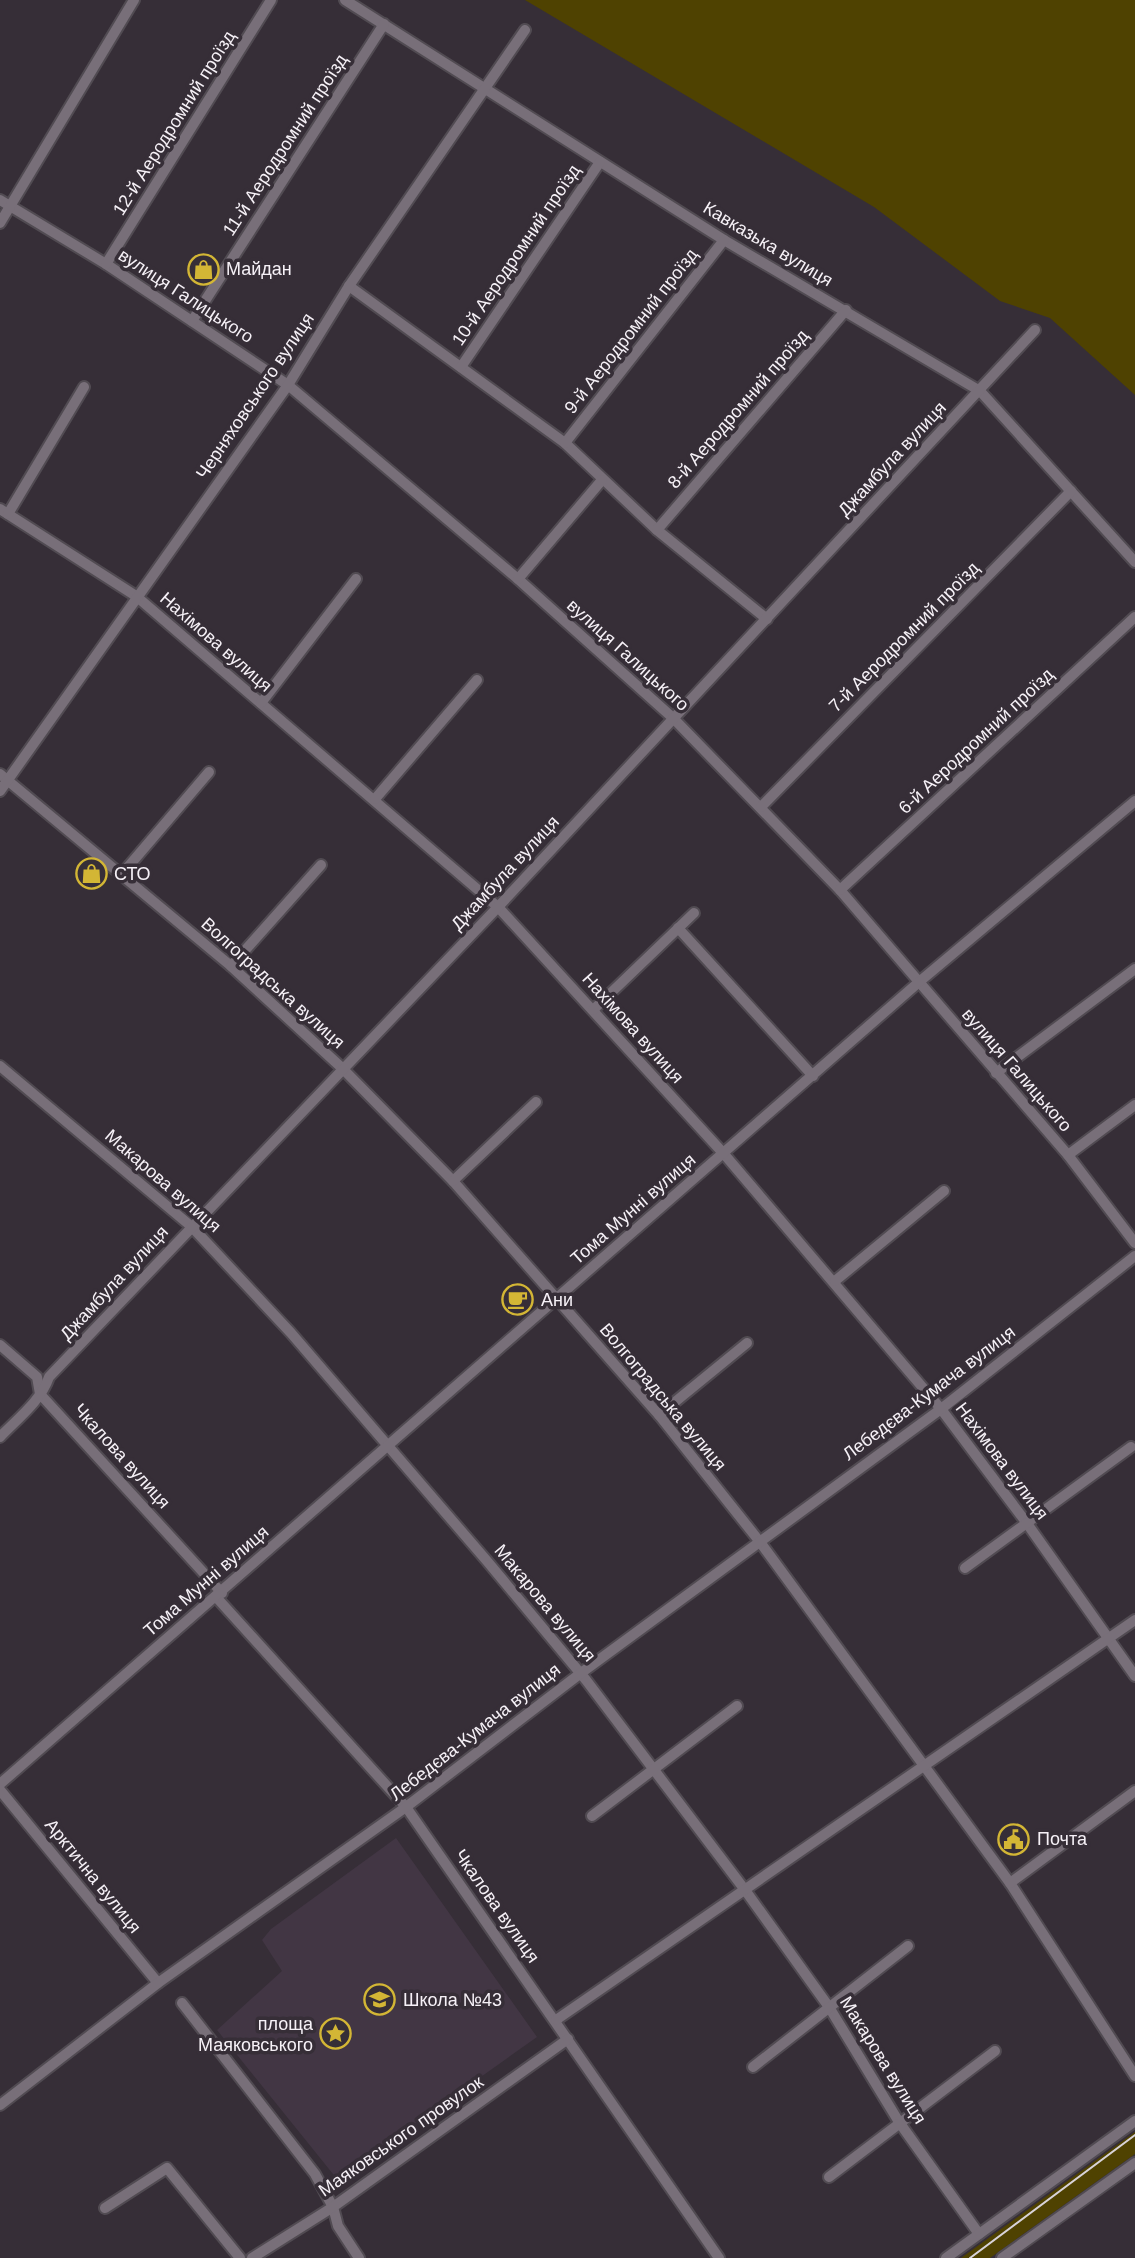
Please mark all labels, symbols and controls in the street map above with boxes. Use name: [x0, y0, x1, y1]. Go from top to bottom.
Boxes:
street label: 12-й Аеродромний проїзд: [109, 27, 239, 219]
street label: 11-й Аеродромний проїзд: [219, 50, 352, 240]
street label: 10-й Аеродромний проїзд: [448, 160, 584, 349]
street label: Кавказька вулиця: [700, 197, 836, 291]
street label: 9-й Аеродромний проїзд: [560, 244, 702, 417]
street label: вулиця Галицького: [115, 245, 257, 347]
shop icon: Майдан: [186, 252, 220, 286]
place label: Майдан: [226, 259, 292, 279]
street label: Черняховського вулиця: [192, 309, 318, 483]
street label: 8-й Аеродромний проїзд: [664, 325, 813, 492]
street label: Джамбула вулиця: [834, 398, 950, 520]
street label: 7-й Аеродромний проїзд: [825, 558, 983, 716]
street label: Нахімова вулиця: [156, 588, 276, 696]
street label: вулиця Галицького: [563, 595, 693, 715]
street label: 6-й Аеродромний проїзд: [895, 664, 1058, 818]
street label: Джамбула вулиця: [447, 812, 563, 934]
shop icon: СТО: [74, 857, 108, 891]
place label: СТО: [114, 864, 151, 884]
street label: Волгоградська вулиця: [197, 914, 349, 1052]
street label: Нахімова вулиця: [578, 969, 688, 1087]
street label: вулиця Галицького: [958, 1004, 1076, 1136]
street label: Макарова вулиця: [101, 1125, 225, 1237]
street label: Тома Мунні вулиця: [567, 1149, 699, 1269]
street label: Джамбула вулиця: [56, 1222, 172, 1344]
cafe icon: Ани: [501, 1283, 535, 1317]
place label: Ани: [541, 1290, 573, 1310]
street label: Волгоградська вулиця: [596, 1320, 730, 1474]
street label: Лебедєва-Кумача вулиця: [839, 1322, 1019, 1464]
street label: Нахімова вулиця: [952, 1399, 1052, 1523]
street label: Чкалова вулиця: [70, 1400, 174, 1512]
street label: Тома Мунні вулиця: [140, 1521, 272, 1641]
street label: Макарова вулиця: [490, 1541, 600, 1665]
street label: Лебедєва-Кумача вулиця: [386, 1659, 564, 1805]
street label: Арктична вулиця: [41, 1815, 145, 1937]
public building icon: Почта: [997, 1822, 1031, 1856]
place label: Почта: [1037, 1829, 1088, 1849]
street label: Чкалова вулиця: [450, 1845, 544, 1967]
school or university icon: Школа №43: [363, 1983, 397, 2017]
place label: Школа №43: [403, 1990, 502, 2010]
street label: Макарова вулиця: [836, 1993, 930, 2127]
place label: площа Маяковського: [198, 2014, 314, 2055]
place icon: площа Маяковського: [319, 2017, 353, 2051]
street label: Маяковського провулок: [315, 2071, 487, 2200]

